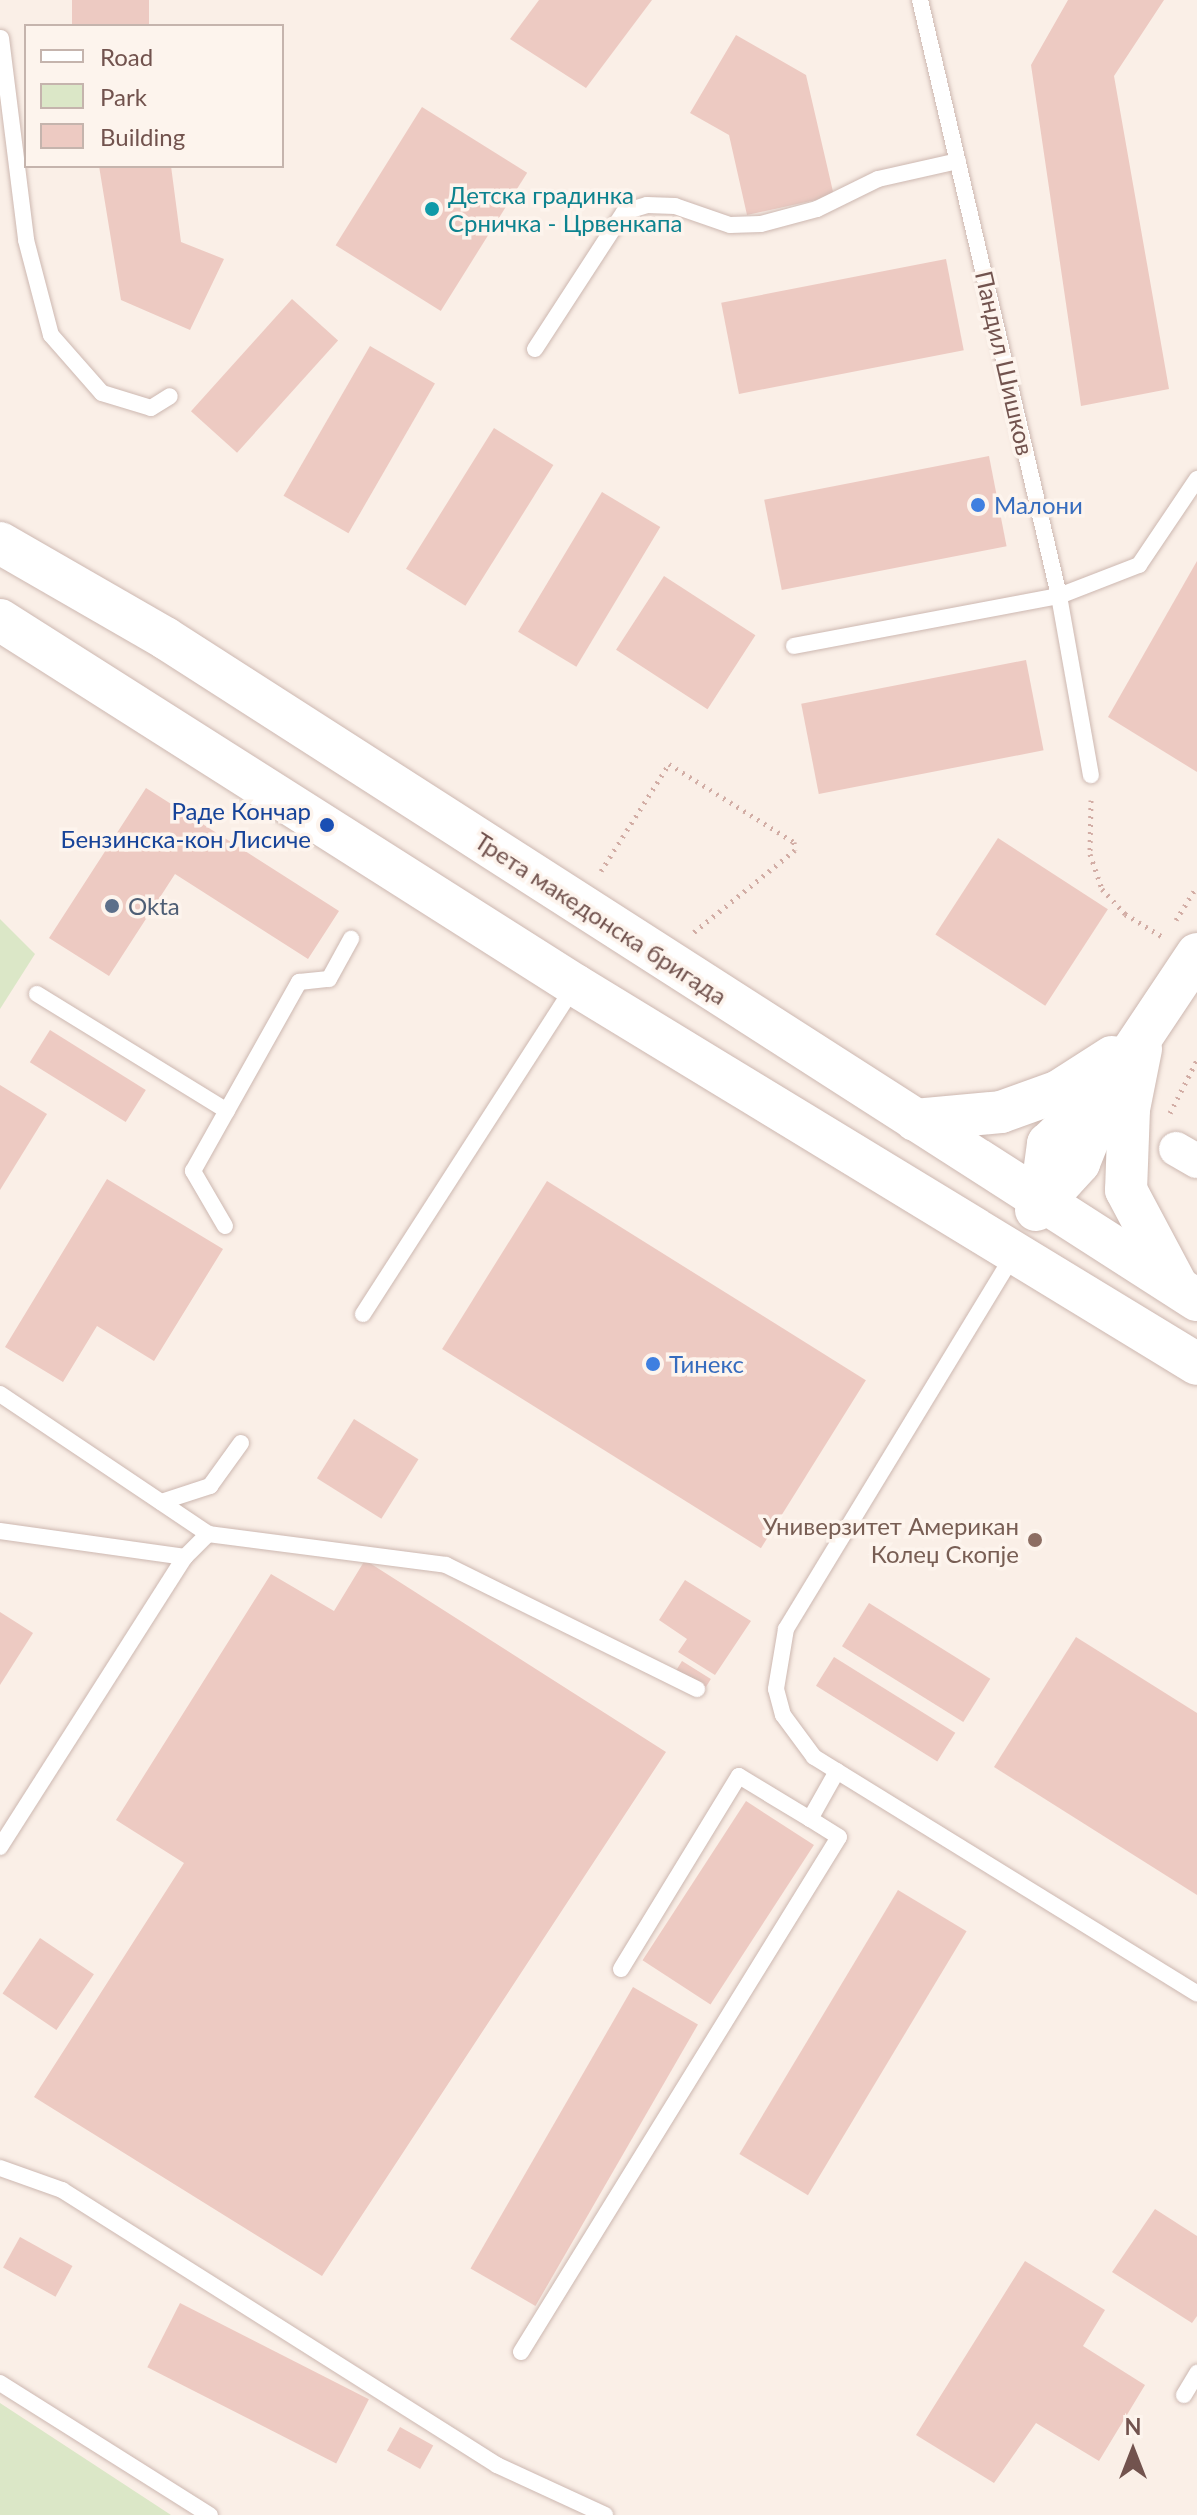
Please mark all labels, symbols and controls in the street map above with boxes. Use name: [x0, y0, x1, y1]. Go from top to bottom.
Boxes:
legend: [24, 24, 284, 168]
text: Road: [100, 42, 153, 71]
text: Park: [100, 82, 147, 111]
text: Building: [100, 122, 185, 151]
place label: Детска градинка Срничка - Црвенкапа: [448, 181, 682, 237]
marker: Детска градинка Срничка - Црвенкапа: [423, 200, 441, 218]
street label: Пандил Шишков: [970, 268, 1040, 458]
place label: Малони: [994, 491, 1083, 519]
marker: Малони: [969, 496, 987, 514]
place label: Раде Кончар Бензинска-кон Лисиче: [61, 797, 311, 853]
marker: Раде Кончар Бензинска-кон Лисиче: [318, 816, 336, 834]
street label: Трета македонска бригада: [470, 826, 732, 1010]
place label: Okta: [128, 892, 180, 920]
marker: Okta: [103, 897, 121, 915]
place label: Тинекс: [669, 1350, 744, 1378]
marker: Тинекс: [644, 1355, 662, 1373]
place label: Универзитет Американ Колеџ Скопје: [763, 1512, 1019, 1568]
marker: Универзитет Американ Колеџ Скопје: [1026, 1531, 1044, 1549]
north arrow: [1093, 2411, 1173, 2491]
text: N: [1125, 2413, 1141, 2440]

